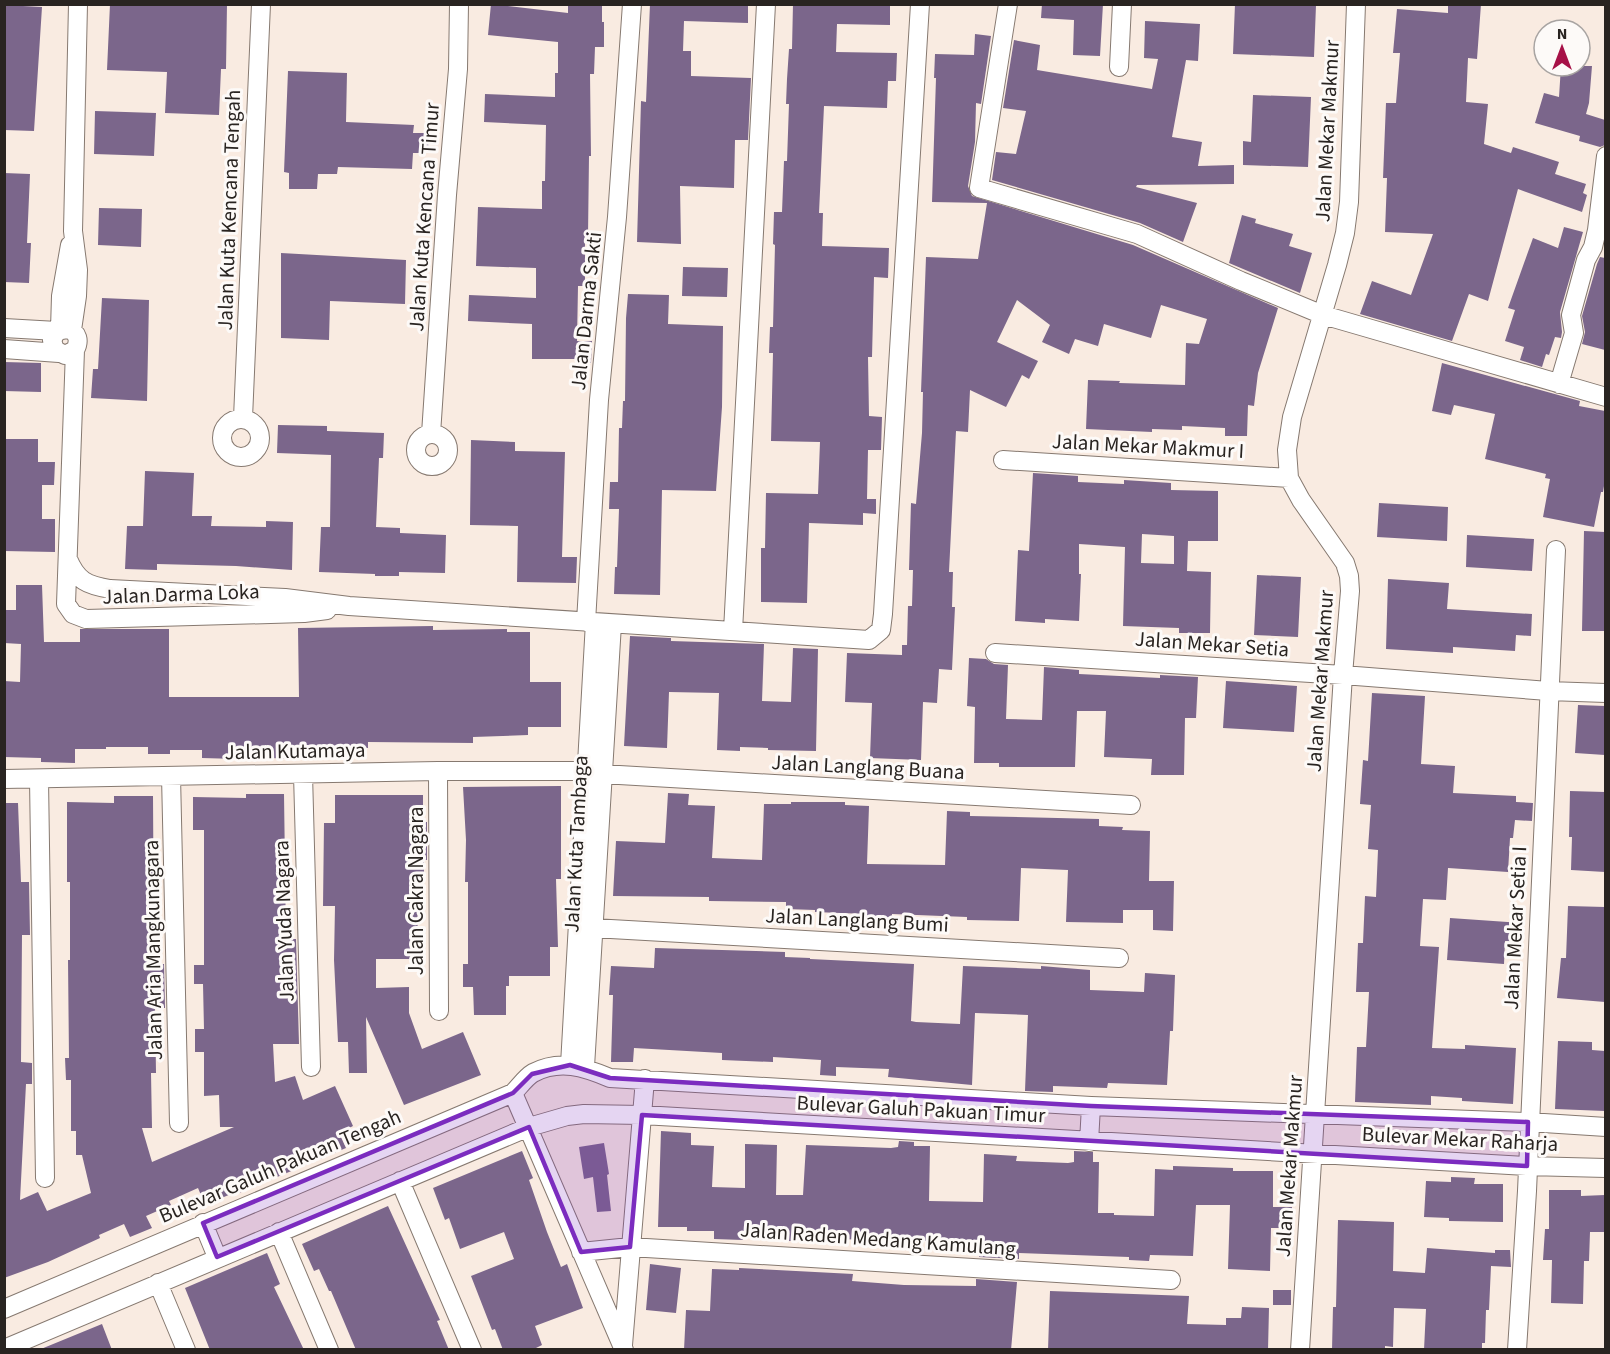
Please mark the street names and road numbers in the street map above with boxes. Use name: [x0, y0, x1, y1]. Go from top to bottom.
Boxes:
street label: Jalan Mekar Makmur: [1307, 38, 1347, 223]
street label: Jalan Kuta Kencana Tengah: [210, 89, 248, 331]
street label: Jalan Kuta Kencana Timur: [401, 101, 447, 333]
street label: Jalan Darma Sakti: [563, 230, 609, 392]
street label: Jalan Mekar Makmur I: [1051, 426, 1245, 466]
street label: Jalan Darma Loka: [102, 576, 260, 612]
street label: Jalan Mekar Makmur: [1299, 588, 1341, 773]
street label: Jalan Mekar Setia: [1134, 624, 1290, 664]
street label: Jalan Kutamaya: [224, 735, 366, 767]
street label: Jalan Langlang Buana: [770, 747, 966, 787]
street label: Jalan Kuta Tambaga: [556, 755, 596, 933]
street label: Jalan Cakra Nagara: [401, 806, 431, 976]
street label: Jalan Aria Mangkunagara: [136, 839, 170, 1061]
street label: Jalan Yuda Nagara: [266, 840, 302, 1002]
street label: Jalan Mekar Setia I: [1496, 845, 1534, 1011]
street label: Jalan Langlang Bumi: [764, 900, 950, 940]
street label: Jalan Mekar Makmur: [1268, 1073, 1310, 1258]
street label: Bulevar Galuh Pakuan Timur: [796, 1088, 1047, 1131]
street label: Bulevar Galuh Pakuan Tengah: [154, 1101, 406, 1231]
street label: Bulevar Mekar Raharja: [1361, 1119, 1559, 1159]
street label: Jalan Raden Medang Kamulang: [739, 1214, 1017, 1264]

